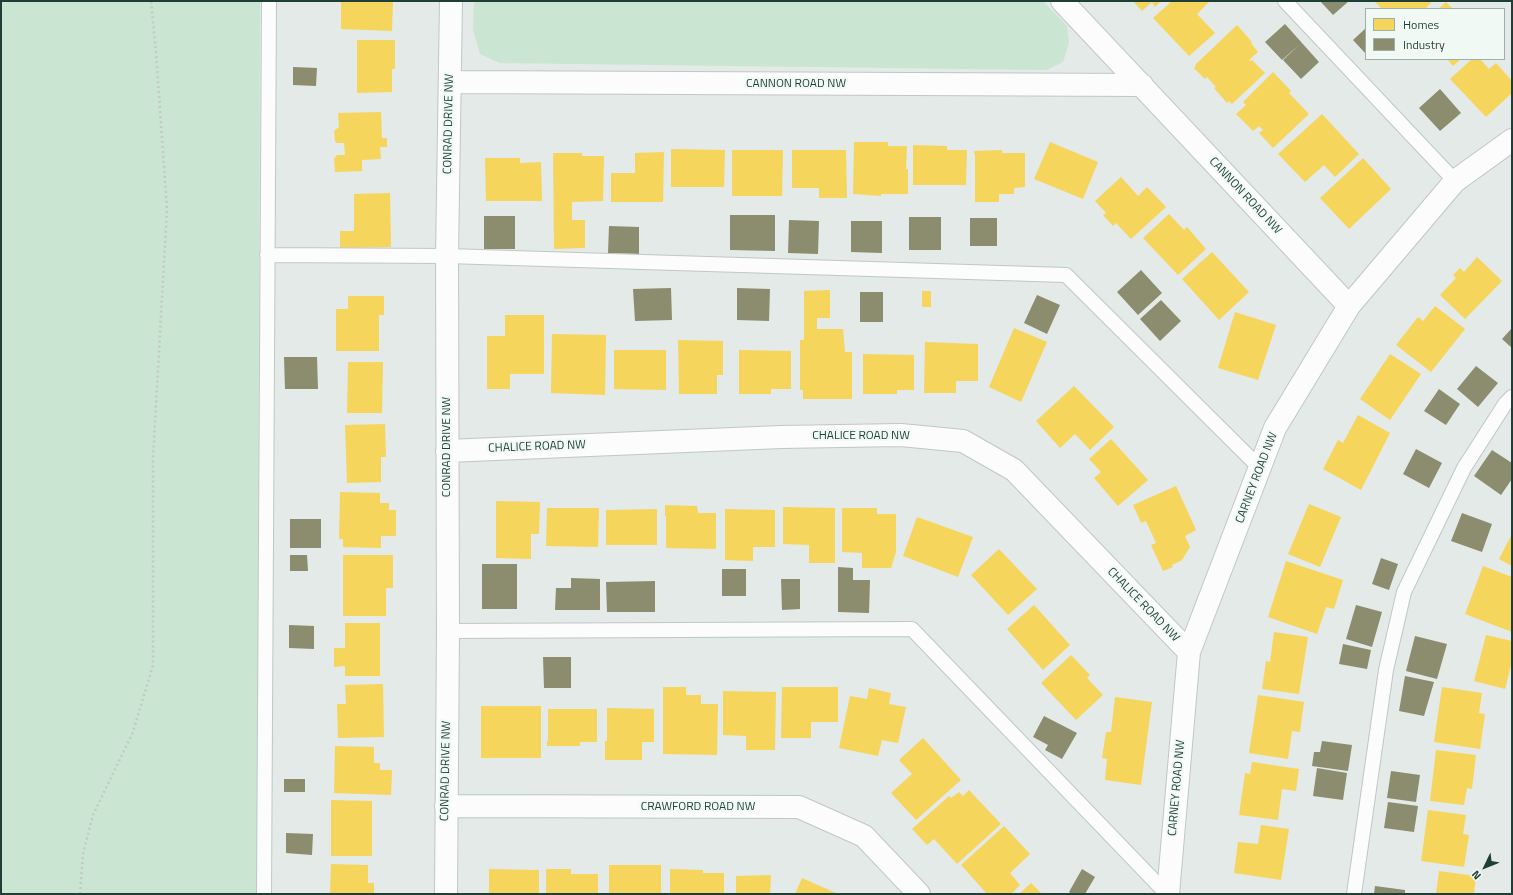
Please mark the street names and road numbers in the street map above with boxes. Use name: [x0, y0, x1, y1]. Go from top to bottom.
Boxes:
street label: CONRAD DRIVE NW: [441, 74, 457, 174]
street label: CANNON ROAD NW: [746, 77, 846, 91]
street label: CANNON ROAD NW: [1206, 155, 1284, 237]
street label: CONRAD DRIVE NW: [440, 397, 454, 497]
street label: CHALICE ROAD NW: [812, 429, 910, 443]
street label: CARNEY ROAD NW: [1233, 430, 1281, 526]
street label: CHALICE ROAD NW: [488, 438, 586, 456]
street label: CHALICE ROAD NW: [1104, 565, 1182, 645]
street label: CONRAD DRIVE NW: [438, 721, 454, 821]
street label: CARNEY ROAD NW: [1166, 739, 1188, 837]
street label: CRAWFORD ROAD NW: [641, 800, 755, 814]

